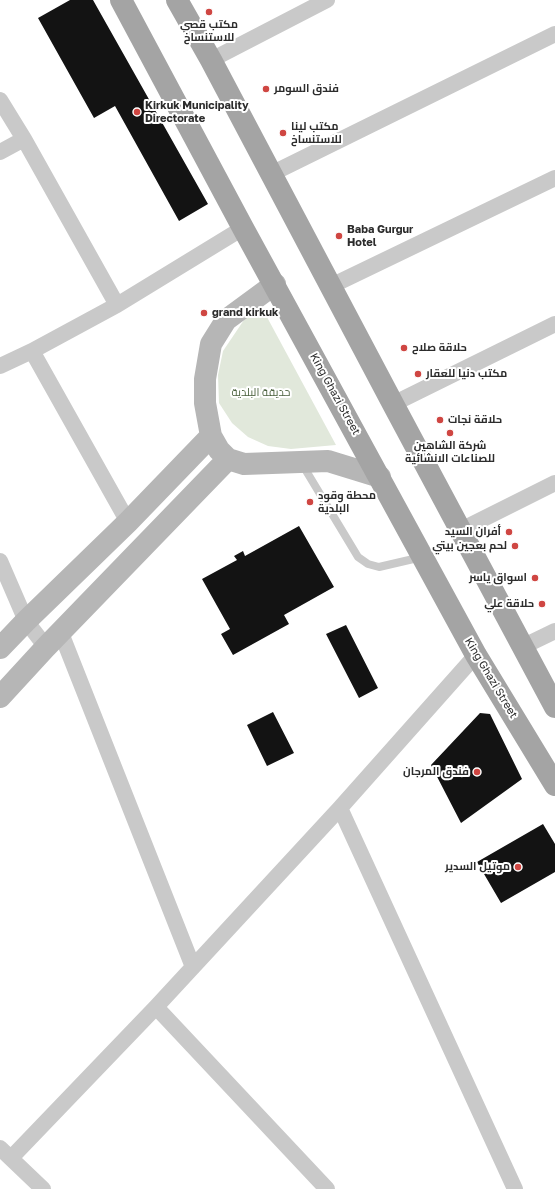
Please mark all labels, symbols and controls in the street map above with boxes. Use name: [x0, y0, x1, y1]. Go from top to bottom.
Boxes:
marker: مكتب قصي للاستنساخ: [204, 7, 214, 17]
place label: مكتب قصي للاستنساخ: [180, 18, 238, 44]
place label: فندق السومر: [274, 82, 339, 96]
marker: فندق السومر: [261, 84, 271, 94]
place label: Kirkuk Municipality Directorate: [145, 99, 249, 125]
marker: Kirkuk Municipality Directorate: [132, 107, 142, 117]
place label: مكتب لينا للاستنساخ: [291, 120, 342, 146]
marker: مكتب لينا للاستنساخ: [278, 128, 288, 138]
place label: Baba Gurgur Hotel: [347, 223, 413, 249]
marker: Baba Gurgur Hotel: [334, 231, 344, 241]
place label: grand kirkuk: [212, 306, 278, 320]
marker: grand kirkuk: [199, 308, 209, 318]
place label: حلاقة صلاح: [412, 341, 467, 355]
marker: حلاقة صلاح: [399, 343, 409, 353]
street label: King Ghazi Street: [307, 351, 363, 437]
place label: مكتب دنيا للعقار: [426, 367, 507, 381]
marker: مكتب دنيا للعقار: [413, 369, 423, 379]
park label: حديقة البلدية: [232, 386, 290, 400]
place label: حلاقة نجات: [448, 413, 502, 427]
marker: حلاقة نجات: [435, 415, 445, 425]
marker: شركة الشاهين للصناعات الانشائية: [445, 428, 455, 438]
place label: شركة الشاهين للصناعات الانشائية: [405, 439, 495, 465]
place label: محطة وقود البلدية: [318, 489, 376, 515]
marker: محطة وقود البلدية: [305, 497, 315, 507]
place label: أفران السيد: [445, 525, 501, 539]
marker: أفران السيد: [504, 527, 514, 537]
place label: لحم بعجين بيتي: [432, 539, 507, 553]
marker: لحم بعجين بيتي: [510, 541, 520, 551]
place label: اسواق ياسر: [469, 571, 527, 585]
marker: اسواق ياسر: [530, 573, 540, 583]
place label: حلاقة علي: [484, 597, 534, 611]
marker: حلاقة علي: [537, 599, 547, 609]
street label: King Ghazi Street: [462, 635, 520, 721]
place label: فندق المرجان: [403, 765, 469, 779]
marker: فندق المرجان: [472, 767, 482, 777]
place label: موتيل السدير: [445, 860, 510, 874]
marker: موتيل السدير: [513, 862, 523, 872]

